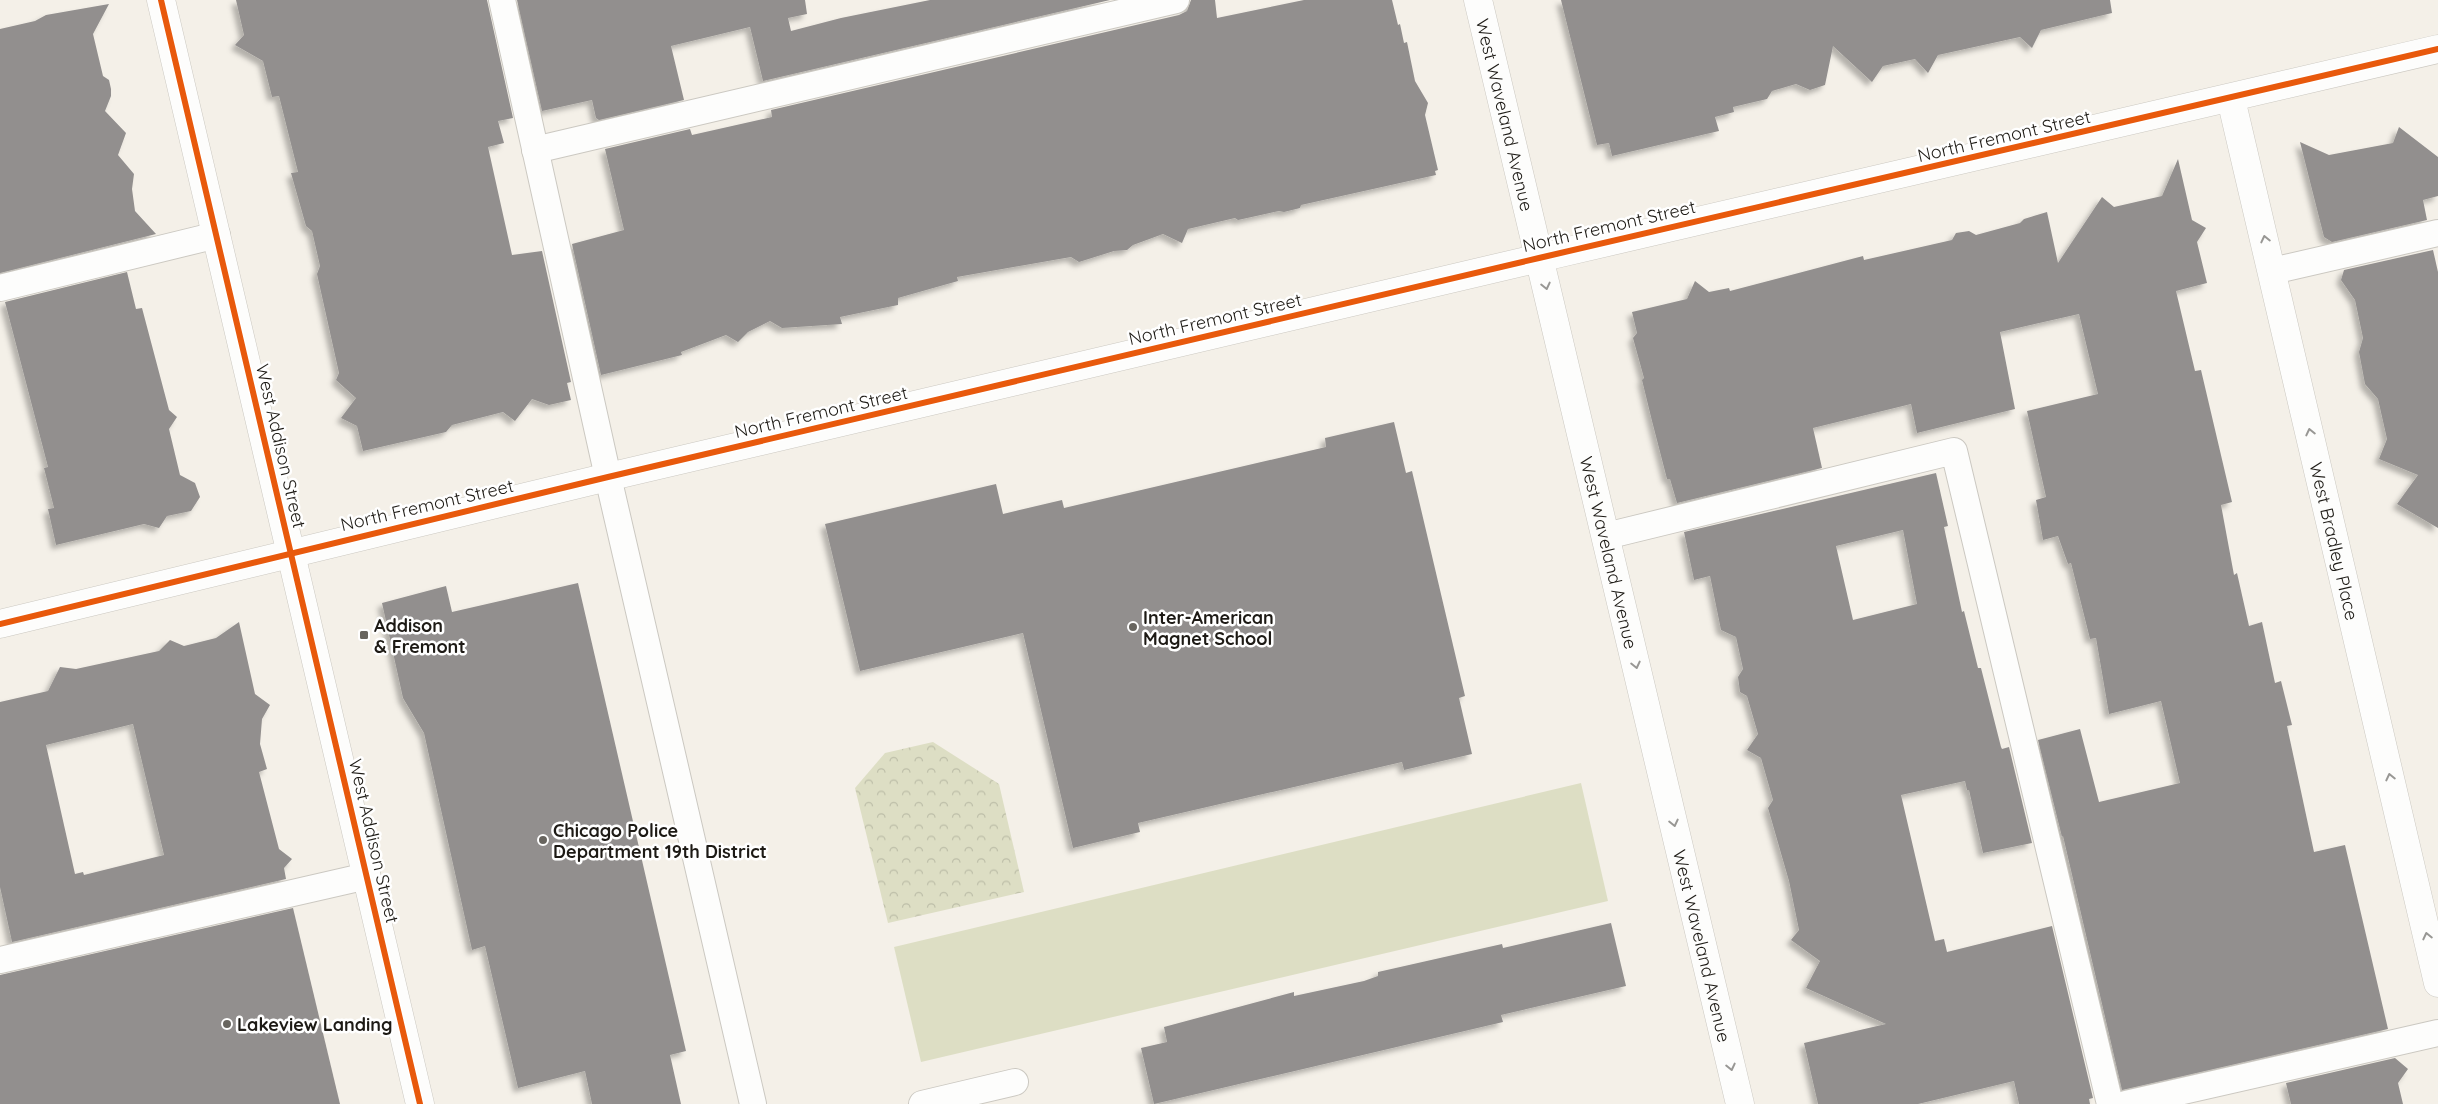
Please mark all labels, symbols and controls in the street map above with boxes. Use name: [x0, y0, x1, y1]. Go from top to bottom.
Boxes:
street label: West Waveland Avenue: [1471, 16, 1539, 213]
street label: North Fremont Street: [1915, 105, 2093, 167]
street label: North Fremont Street: [1520, 195, 1698, 257]
one-way arrow: [2260, 235, 2271, 244]
one-way arrow: [1540, 281, 1551, 290]
street label: North Fremont Street: [1126, 288, 1304, 350]
street label: West Addison Street: [251, 362, 311, 530]
street label: North Fremont Street: [732, 381, 910, 443]
one-way arrow: [2305, 427, 2316, 436]
street label: West Waveland Avenue: [1575, 454, 1643, 651]
street label: West Bradley Place: [2305, 460, 2364, 622]
street label: North Fremont Street: [338, 474, 516, 536]
place label: Inter-American Magnet School: [1143, 606, 1274, 650]
place label: Addison & Fremont: [374, 614, 466, 658]
marker: Inter-American Magnet School: [1127, 621, 1139, 633]
marker: Addison & Fremont: [358, 629, 370, 641]
one-way arrow: [1630, 661, 1641, 670]
street label: West Addison Street: [344, 757, 404, 925]
one-way arrow: [2385, 773, 2396, 782]
place label: Chicago Police Department 19th District: [553, 819, 767, 863]
one-way arrow: [1668, 819, 1679, 828]
marker: Chicago Police Department 19th District: [537, 834, 549, 846]
street label: West Waveland Avenue: [1668, 847, 1736, 1044]
one-way arrow: [2422, 931, 2433, 940]
place label: Lakeview Landing: [237, 1013, 393, 1036]
marker: Lakeview Landing: [221, 1018, 233, 1030]
one-way arrow: [1725, 1062, 1736, 1071]

